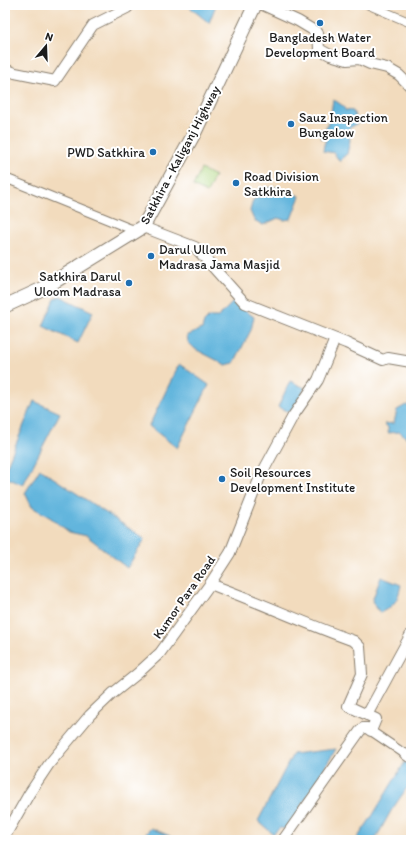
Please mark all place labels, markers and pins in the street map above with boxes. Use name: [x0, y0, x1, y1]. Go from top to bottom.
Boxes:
marker: Bangladesh Water Development Board: [315, 18, 325, 28]
place label: Bangladesh Water Development Board: [265, 30, 375, 60]
place label: Sauz Inspection Bungalow: [299, 110, 389, 140]
marker: Sauz Inspection Bungalow: [286, 119, 296, 129]
place label: PWD Satkhira: [67, 145, 145, 160]
marker: PWD Satkhira: [148, 147, 158, 157]
place label: Road Division Satkhira: [244, 169, 320, 199]
marker: Road Division Satkhira: [231, 178, 241, 188]
place label: Darul Ullom Madrasa Jama Masjid: [159, 242, 280, 272]
marker: Darul Ullom Madrasa Jama Masjid: [146, 251, 156, 261]
place label: Satkhira Darul Uloom Madrasa: [34, 269, 122, 299]
marker: Satkhira Darul Uloom Madrasa: [124, 278, 134, 288]
place label: Soil Resources Development Institute: [230, 465, 355, 495]
marker: Soil Resources Development Institute: [217, 474, 227, 484]

